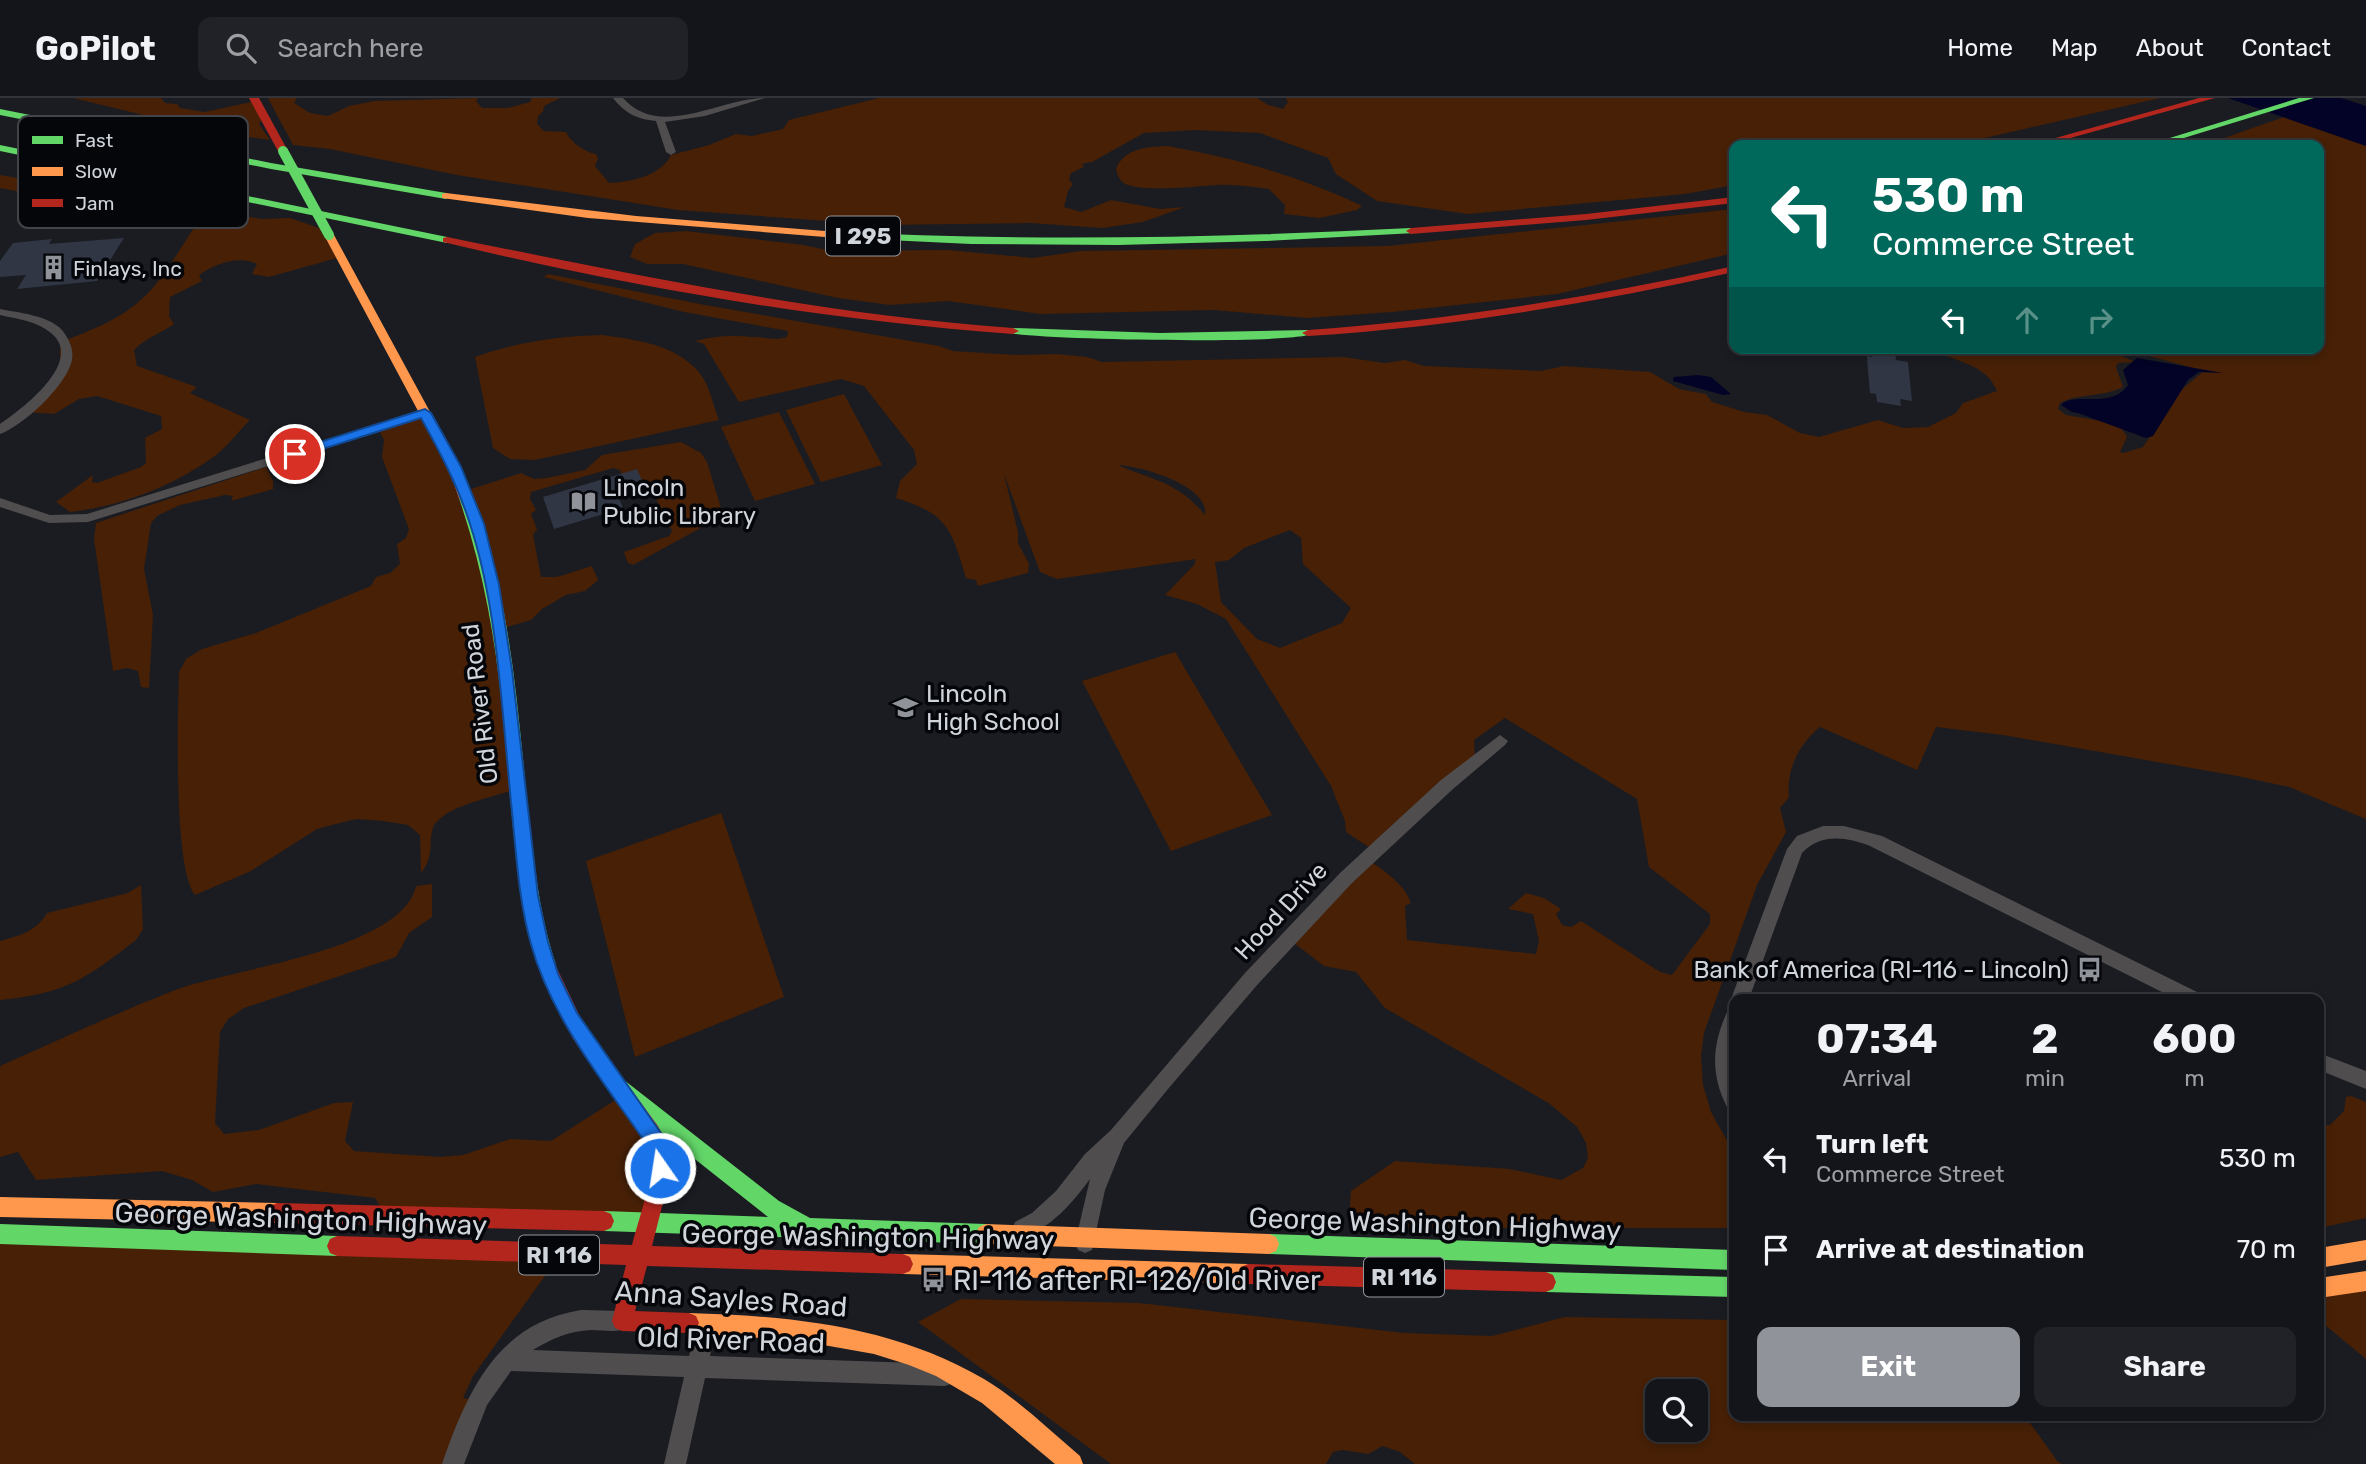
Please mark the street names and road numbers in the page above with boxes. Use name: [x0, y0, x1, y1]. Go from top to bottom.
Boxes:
road number: I 295: [826, 217, 900, 256]
street label: Old River Road: [456, 622, 504, 786]
street label: Hood Drive: [1229, 857, 1333, 965]
street label: George Washington Highway: [114, 1196, 488, 1242]
street label: George Washington Highway: [1248, 1201, 1622, 1247]
street label: George Washington Highway: [681, 1217, 1055, 1257]
road number: RI 116: [519, 1236, 599, 1274]
road number: RI 116: [1364, 1258, 1444, 1296]
street label: Anna Sayles Road: [614, 1274, 848, 1324]
street label: Old River Road: [636, 1320, 826, 1360]

